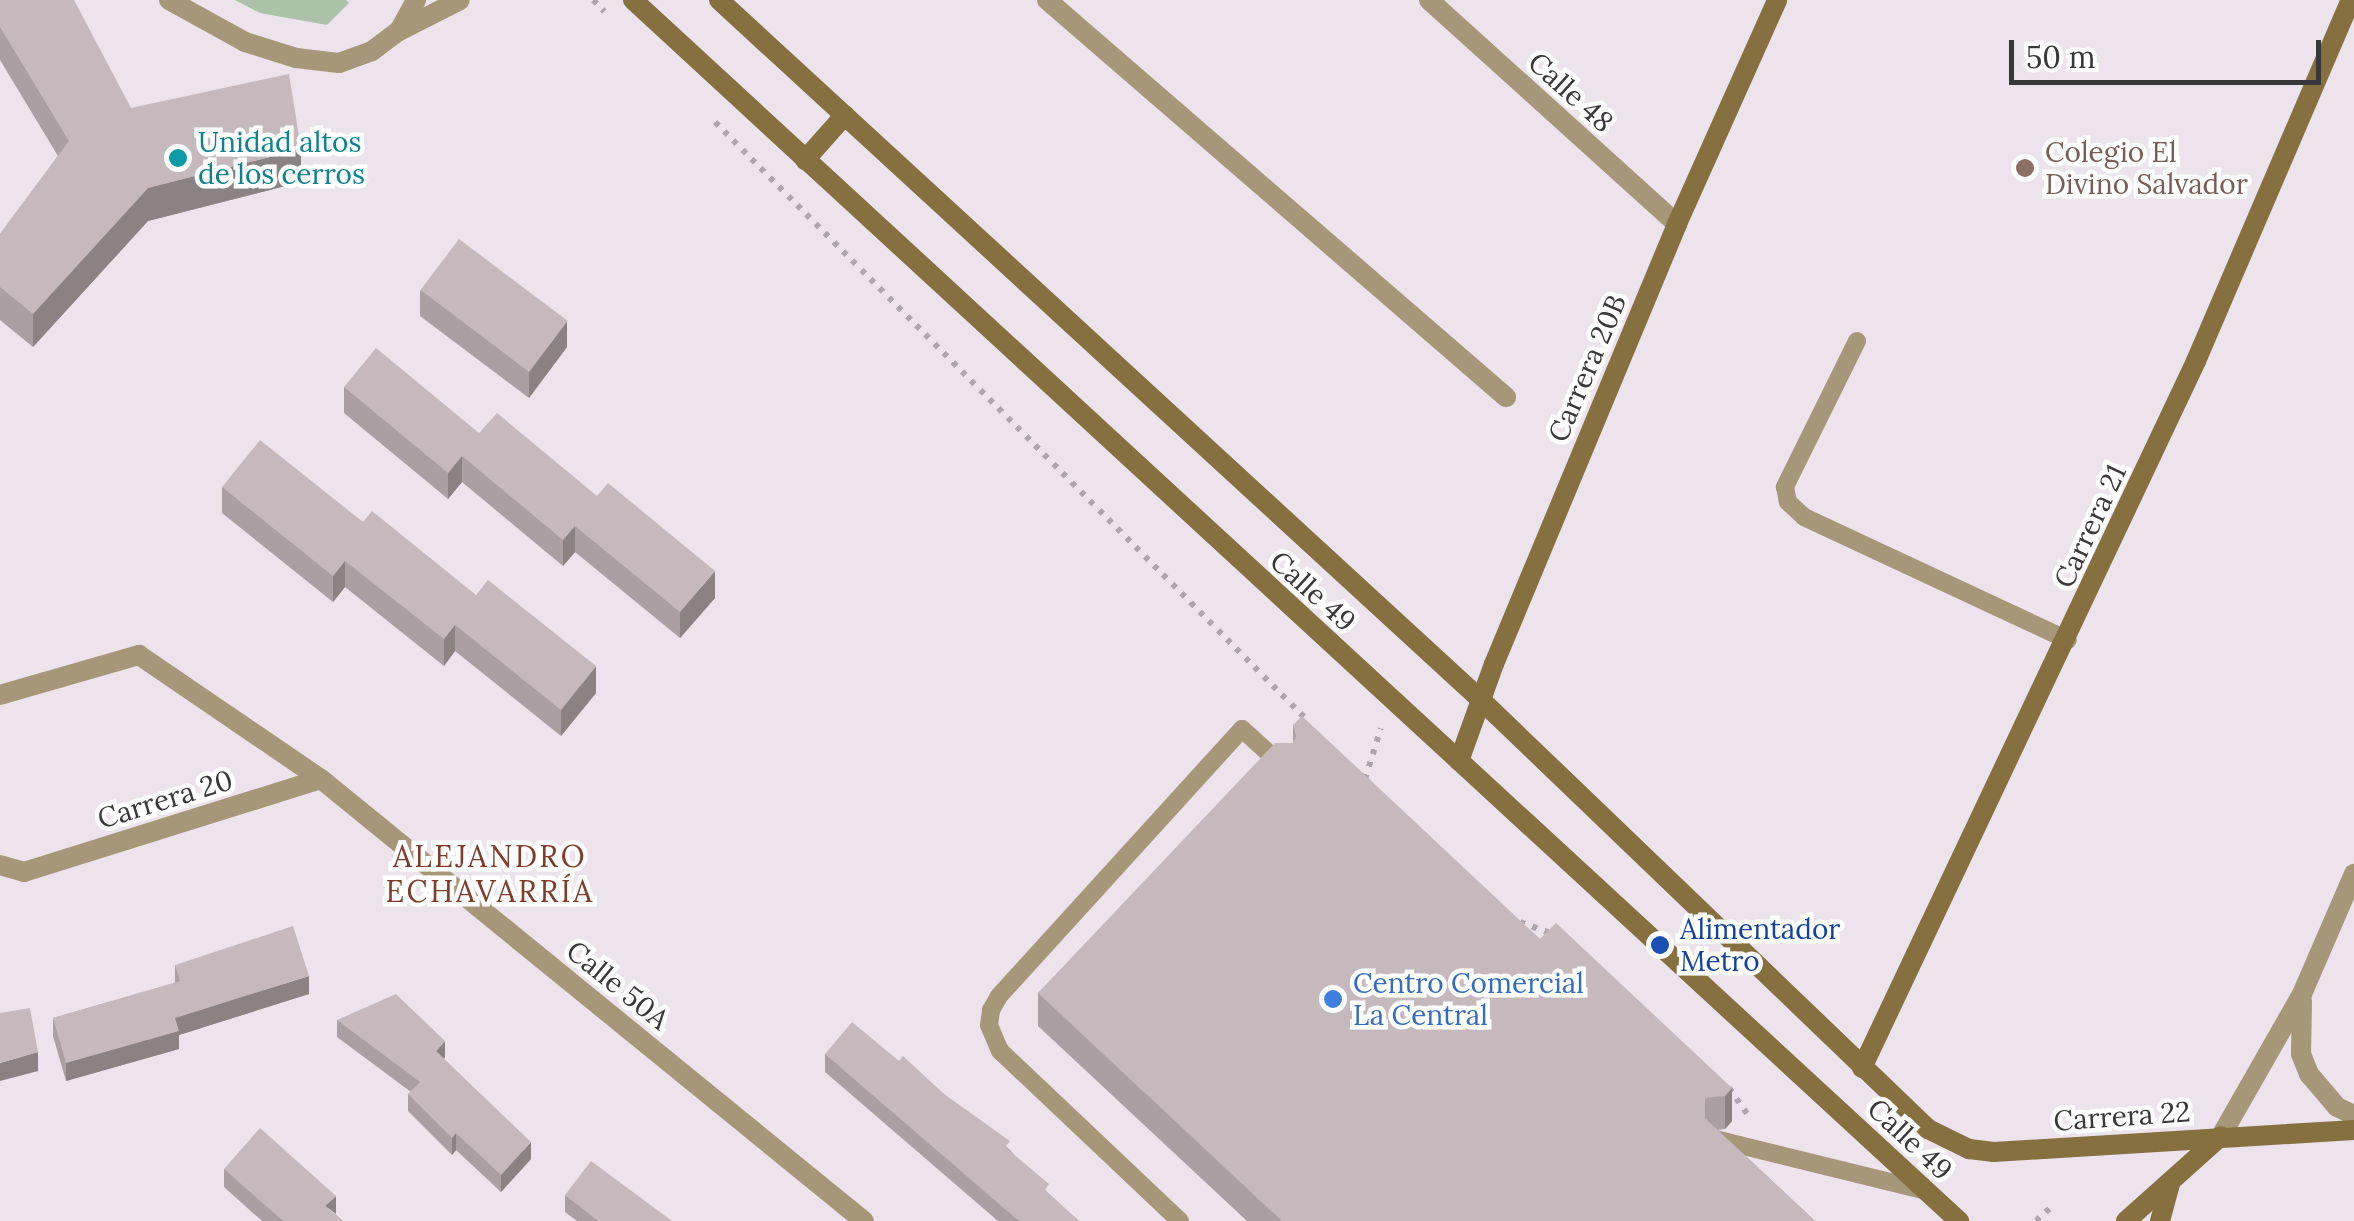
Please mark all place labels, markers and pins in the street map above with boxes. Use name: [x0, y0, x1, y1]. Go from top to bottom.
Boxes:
place label: Unidad altos de los cerros: [198, 125, 365, 191]
place label: Colegio El Divino Salvador: [2045, 135, 2248, 201]
marker: Unidad altos de los cerros: [167, 147, 189, 169]
marker: Colegio El Divino Salvador: [2014, 157, 2036, 179]
place label: Alimentador Metro: [1680, 912, 1840, 978]
marker: Alimentador Metro: [1649, 934, 1671, 956]
place label: Centro Comercial La Central: [1353, 966, 1584, 1032]
marker: Centro Comercial La Central: [1322, 988, 1344, 1010]

